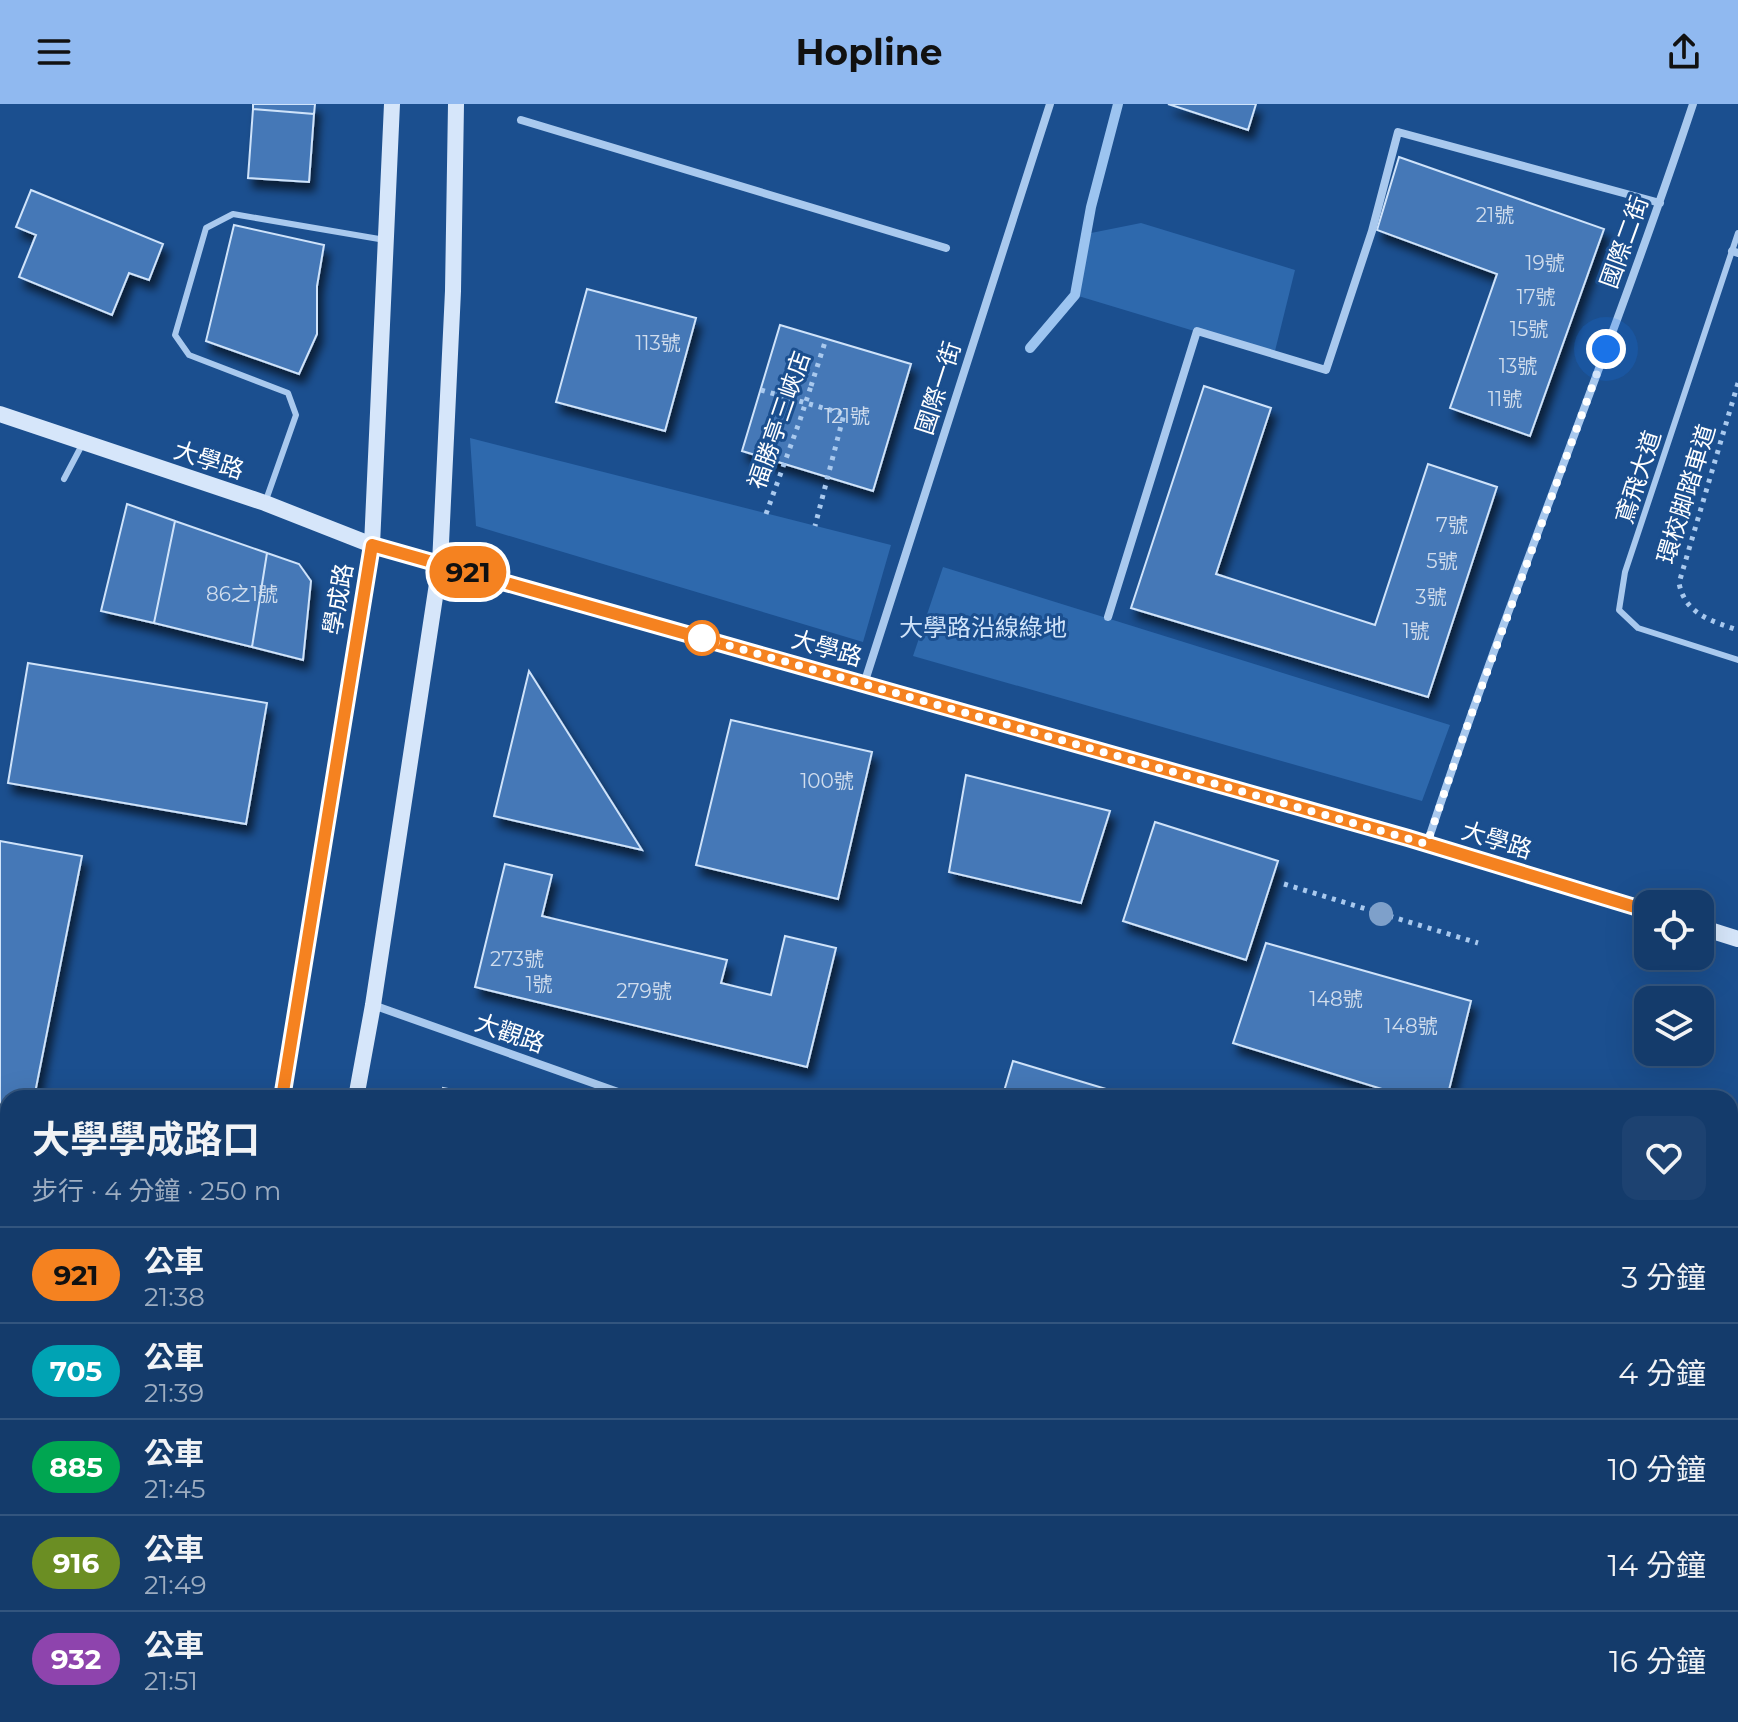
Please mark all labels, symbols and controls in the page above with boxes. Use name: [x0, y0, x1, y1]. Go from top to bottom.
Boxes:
icon: menu: [32, 30, 76, 74]
text: Hopline: [796, 30, 942, 74]
icon: share: [1662, 30, 1706, 74]
street label: 國際二街: [1594, 192, 1654, 292]
house number: 21號: [1476, 203, 1514, 227]
house number: 19號: [1525, 251, 1565, 275]
house number: 17號: [1517, 285, 1556, 309]
house number: 15號: [1510, 317, 1548, 341]
your location: [1586, 329, 1626, 369]
house number: 113號: [635, 331, 681, 355]
street label: 國際一街: [909, 338, 967, 438]
street label: 福勝亭三峽店: [742, 347, 816, 493]
house number: 13號: [1499, 354, 1537, 378]
house number: 11號: [1488, 387, 1522, 411]
house number: 121號: [824, 404, 870, 428]
street label: 環校脚踏車道: [1651, 421, 1721, 567]
street label: 鳶飛大道: [1609, 427, 1667, 527]
street label: 大學路: [170, 435, 248, 485]
house number: 7號: [1436, 513, 1468, 537]
line badge: 921: [422, 546, 514, 598]
house number: 5號: [1426, 549, 1458, 573]
text: 921: [445, 555, 491, 589]
street label: 學成路: [317, 561, 359, 637]
house number: 86之1號: [206, 582, 278, 606]
house number: 3號: [1415, 585, 1447, 609]
park label: 大學路沿線綠地: [899, 613, 1067, 642]
house number: 1號: [1402, 619, 1430, 643]
unlabelled marker: [685, 621, 719, 655]
street label: 大學路: [788, 624, 866, 672]
house number: 100號: [800, 769, 854, 793]
street label: 大學路: [1458, 816, 1536, 864]
map controls: [1634, 890, 1714, 1066]
button: locate: [1634, 890, 1714, 970]
house number: 273號: [490, 947, 544, 971]
house number: 1號: [525, 972, 553, 996]
house number: 279號: [616, 979, 672, 1003]
button: layers: [1634, 986, 1714, 1066]
house number: 148號: [1309, 987, 1363, 1011]
street label: 大觀路: [471, 1008, 549, 1058]
house number: 148號: [1384, 1014, 1438, 1038]
text: 大學學成路口: [32, 1116, 260, 1163]
button: heart: [1622, 1116, 1706, 1200]
text: 步行 · 4 分鐘 · 250 m: [32, 1175, 281, 1207]
text: 公車: [144, 1243, 204, 1280]
text: 921: [53, 1258, 99, 1292]
text: 3 分鐘: [1621, 1259, 1706, 1296]
text: 21:38: [144, 1281, 205, 1313]
text: 公車: [144, 1339, 204, 1376]
text: 705: [50, 1354, 102, 1388]
text: 4 分鐘: [1618, 1355, 1706, 1392]
text: 21:39: [144, 1377, 204, 1409]
text: 公車: [144, 1435, 204, 1472]
text: 885: [49, 1450, 103, 1484]
text: 10 分鐘: [1607, 1451, 1706, 1488]
text: 21:45: [144, 1473, 206, 1505]
text: 公車: [144, 1531, 204, 1568]
text: 916: [53, 1546, 99, 1580]
text: 14 分鐘: [1607, 1547, 1706, 1584]
text: 21:49: [144, 1569, 207, 1601]
text: 公車: [144, 1627, 204, 1664]
text: 932: [51, 1642, 101, 1676]
text: 16 分鐘: [1609, 1643, 1706, 1680]
text: 21:51: [144, 1665, 198, 1697]

